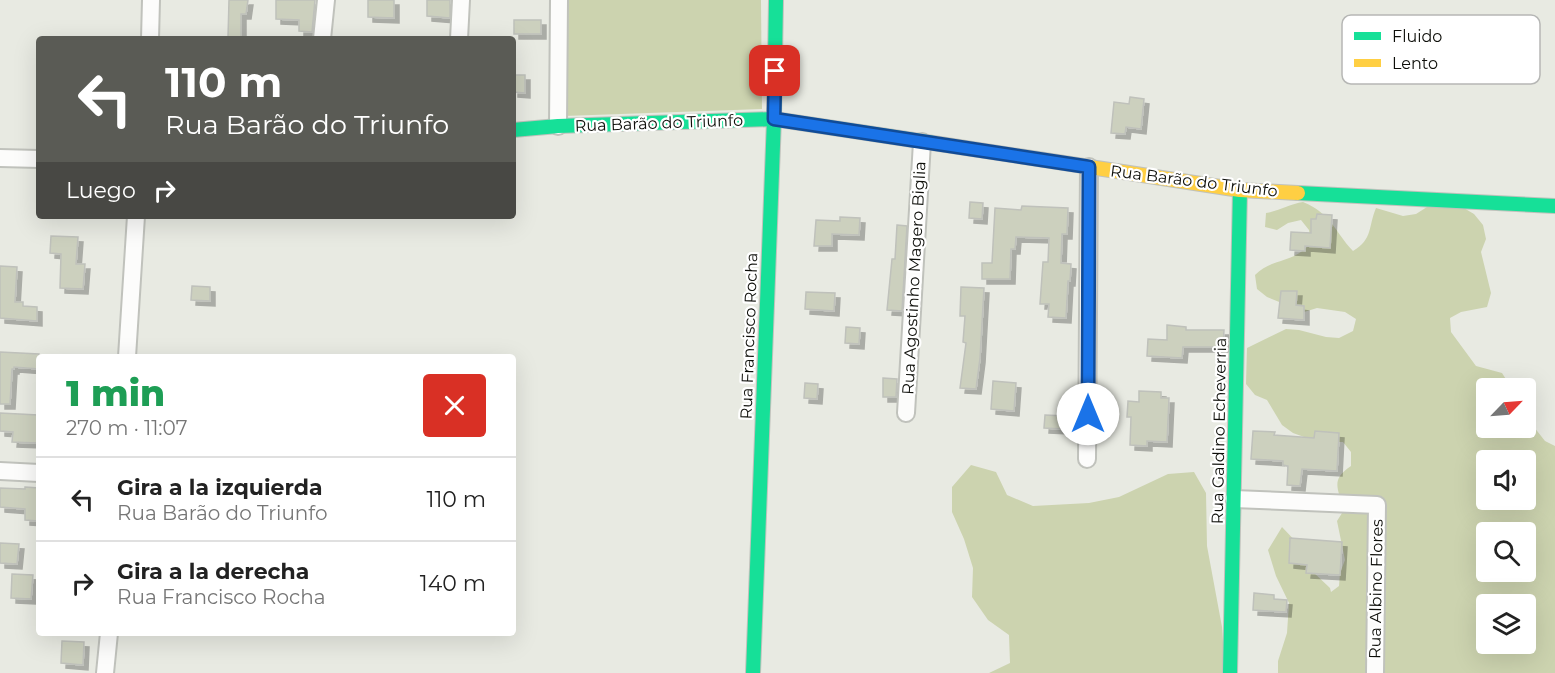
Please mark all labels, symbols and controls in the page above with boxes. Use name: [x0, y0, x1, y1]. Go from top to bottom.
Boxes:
legend: [1342, 15, 1540, 84]
text: Fluido: [1392, 27, 1442, 46]
pin: [749, 45, 800, 96]
icon: arrive: [758, 54, 791, 87]
text: Lento: [1392, 54, 1438, 73]
text: 110 m: [165, 56, 282, 108]
icon: left: [66, 60, 144, 138]
text: Rua Barão do Triunfo: [165, 108, 449, 141]
street label: Rua Barão do Triunfo: [575, 111, 743, 135]
street label: Rua Agostinho Magero Biglia: [898, 161, 930, 395]
street label: Rua Barão do Triunfo: [1109, 161, 1279, 201]
icon: right: [148, 174, 181, 207]
text: Luego: [66, 177, 136, 204]
street label: Rua Francisco Rocha: [737, 252, 761, 420]
street label: Rua Galdino Echeverria: [1208, 338, 1230, 524]
text: 1 min: [66, 371, 165, 415]
button: close: [423, 374, 486, 437]
north arrow: [1476, 378, 1536, 438]
map controls: [1476, 378, 1536, 654]
position arrow: [1056, 382, 1120, 446]
text: 270 m · 11:07: [66, 416, 187, 440]
button: sound: [1476, 450, 1536, 510]
text: Gira a la izquierda: [117, 474, 323, 501]
icon: left: [66, 483, 99, 516]
text: 110 m: [426, 486, 486, 513]
text: Rua Barão do Triunfo: [117, 501, 328, 525]
street label: Rua Albino Flores: [1365, 519, 1387, 659]
button: search: [1476, 522, 1536, 582]
text: Gira a la derecha: [117, 558, 309, 585]
icon: right: [66, 567, 99, 600]
text: 140 m: [420, 570, 486, 597]
text: Rua Francisco Rocha: [117, 585, 325, 609]
button: layers: [1476, 594, 1536, 654]

